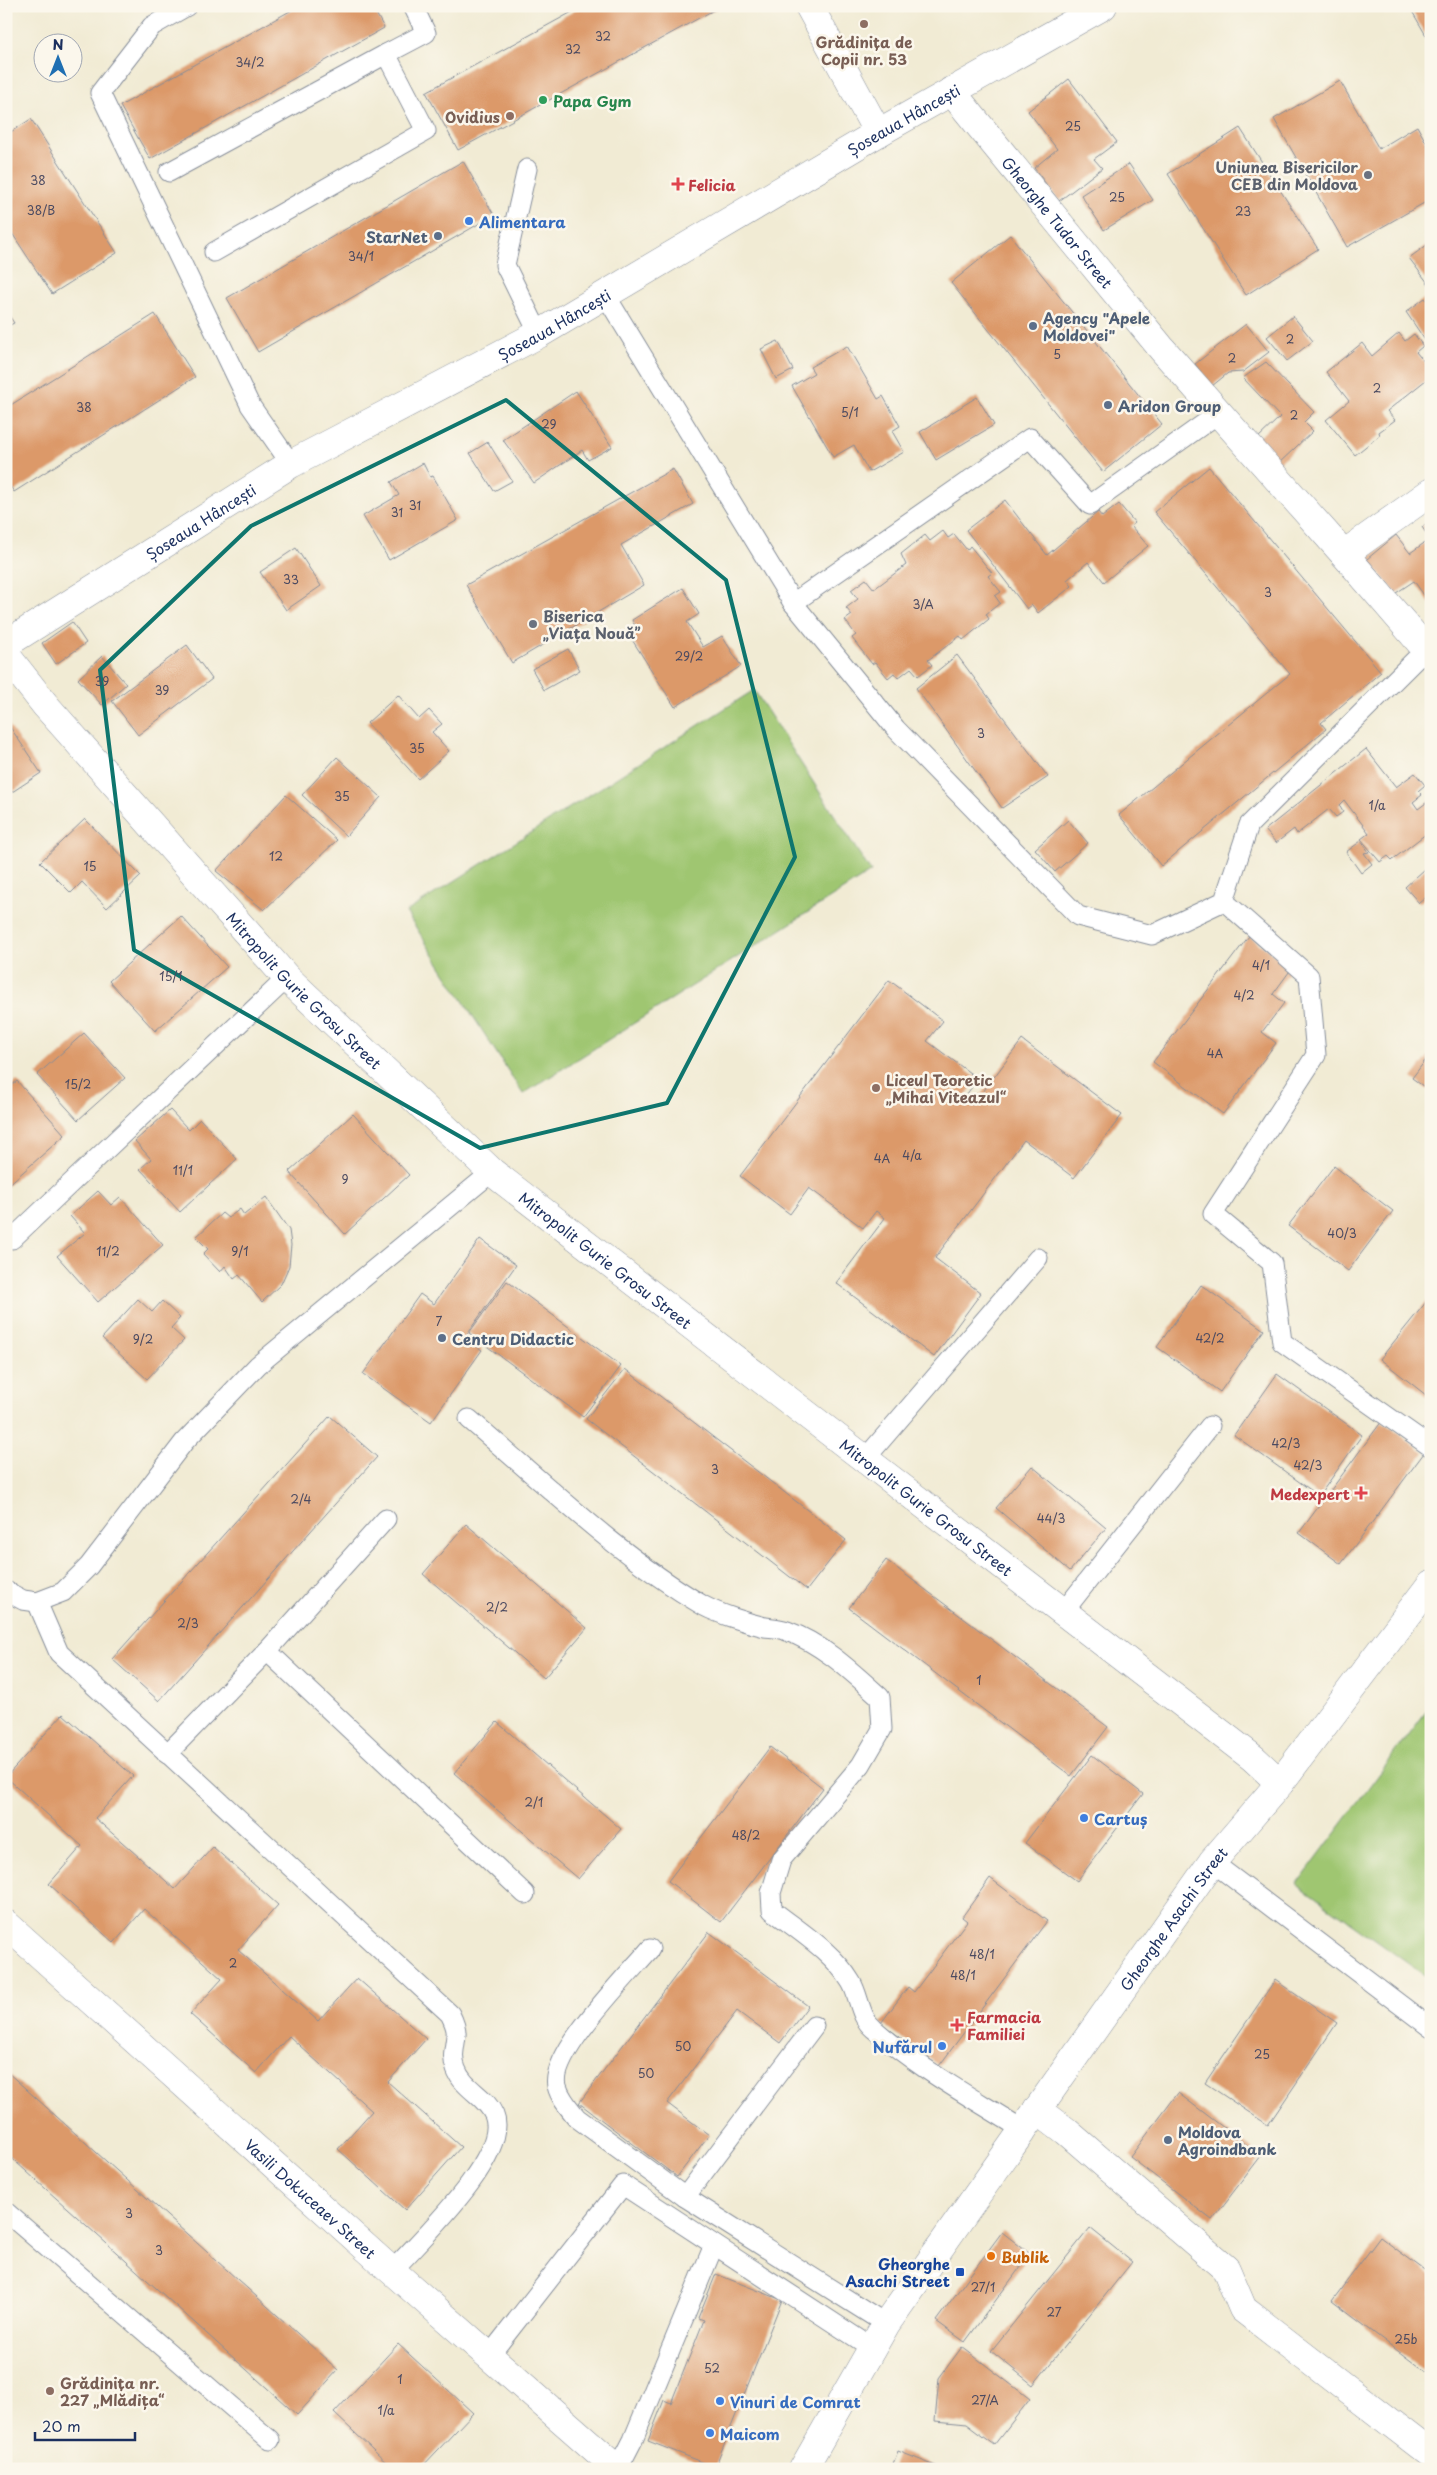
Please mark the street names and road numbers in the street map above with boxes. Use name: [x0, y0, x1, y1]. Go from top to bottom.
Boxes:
street label: Șoseaua Hâncești: [843, 78, 964, 160]
street label: Gheorghe Tudor Street: [997, 151, 1119, 293]
street label: Șoseaua Hâncești: [494, 283, 615, 365]
street label: Șoseaua Hâncești: [141, 478, 260, 565]
street label: Mitropolit Gurie Grosu Street: [222, 906, 387, 1074]
street label: Mitropolit Gurie Grosu Street: [514, 1186, 697, 1334]
street label: Mitropolit Gurie Grosu Street: [835, 1433, 1018, 1581]
street label: Gheorghe Asachi Street: [1113, 1841, 1232, 1995]
street label: Vasili Dokuceaev Street: [240, 2133, 382, 2263]

